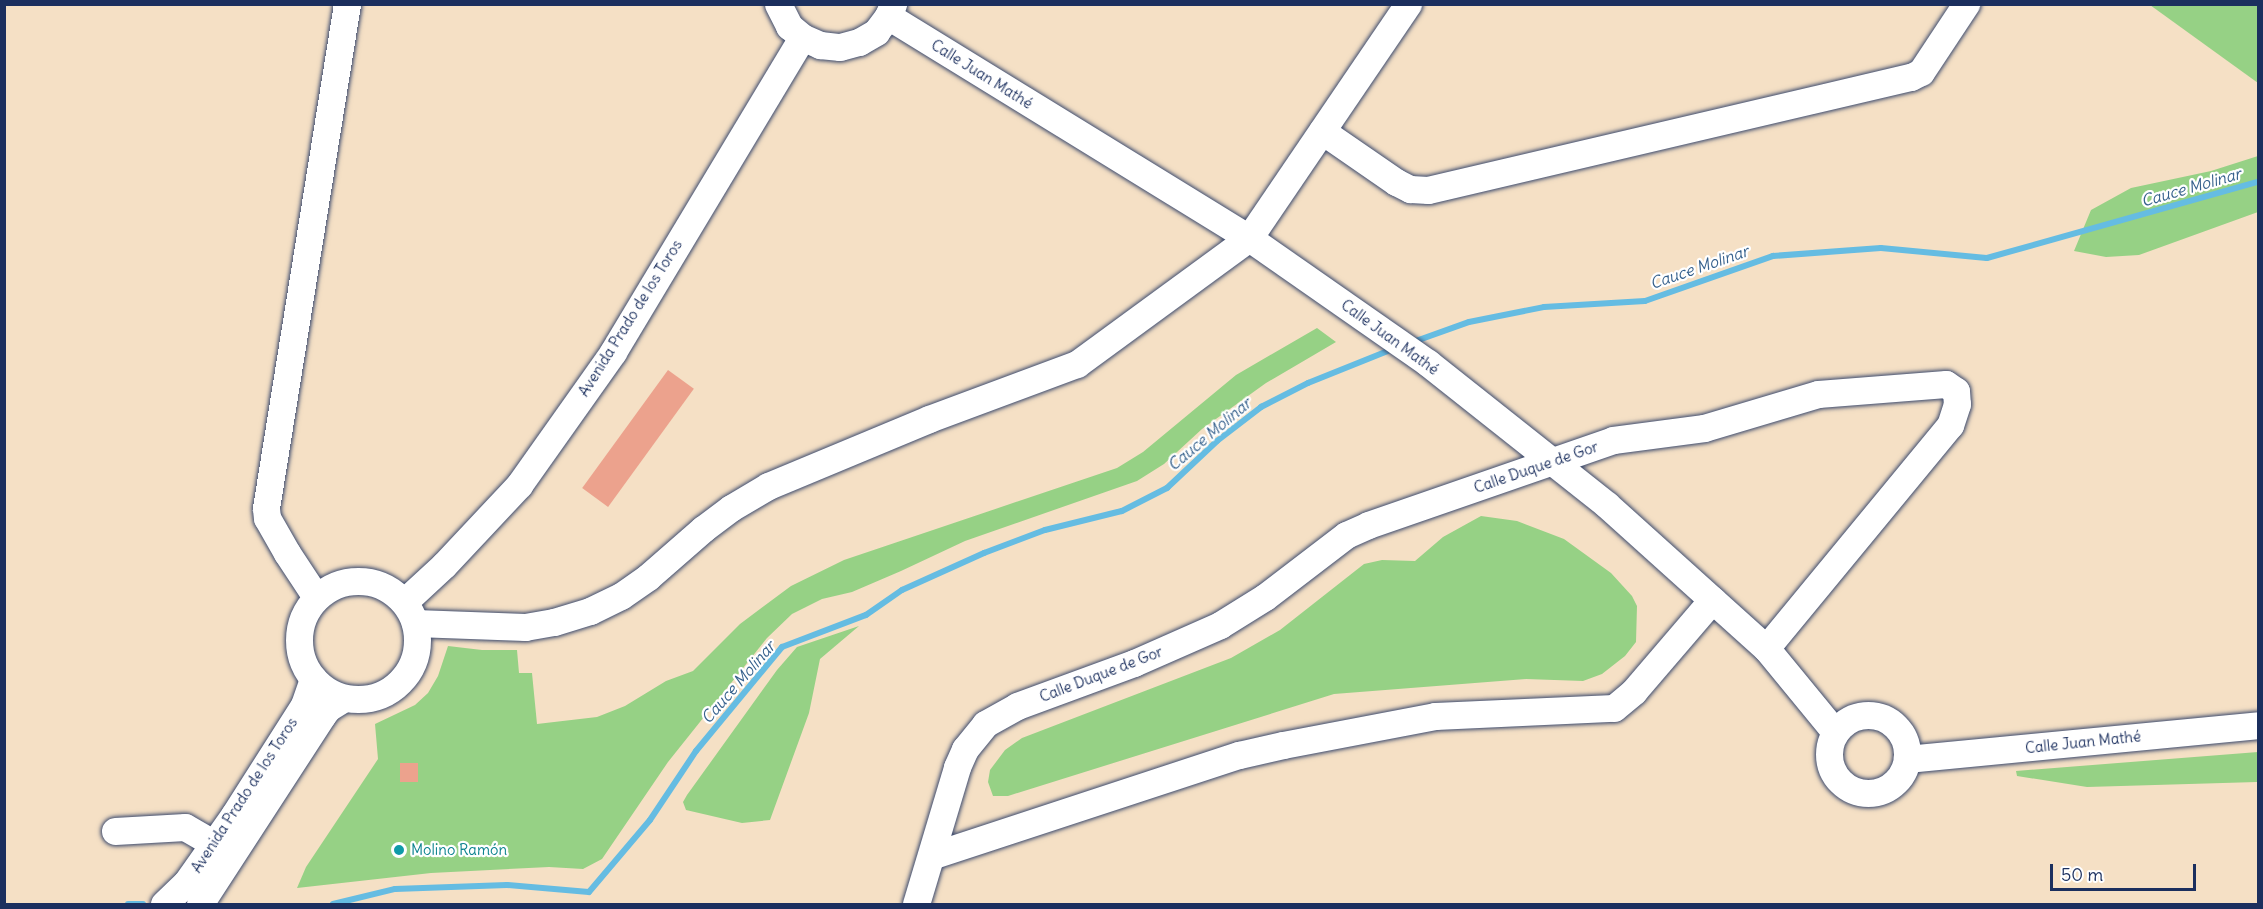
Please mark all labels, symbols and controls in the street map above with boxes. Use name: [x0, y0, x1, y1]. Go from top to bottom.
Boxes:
street label: Calle Juan Mathé: [928, 36, 1036, 112]
water label: Cauce Molinar: [2139, 164, 2243, 210]
street label: Avenida Prado de los Toros: [574, 236, 686, 400]
water label: Cauce Molinar: [1647, 241, 1751, 293]
street label: Calle Juan Mathé: [1338, 296, 1442, 378]
water label: Cauce Molinar: [1163, 394, 1255, 474]
street label: Calle Duque de Gor: [1471, 437, 1601, 497]
water label: Cauce Molinar: [697, 637, 779, 727]
street label: Calle Duque de Gor: [1037, 642, 1165, 706]
street label: Avenida Prado de los Toros: [187, 714, 301, 876]
street label: Calle Juan Mathé: [2024, 727, 2142, 757]
place label: Molino Ramón: [411, 841, 507, 859]
marker: Molino Ramón: [392, 843, 406, 857]
scale bar: [2053, 852, 2198, 890]
text: 50 m: [2061, 863, 2103, 886]

